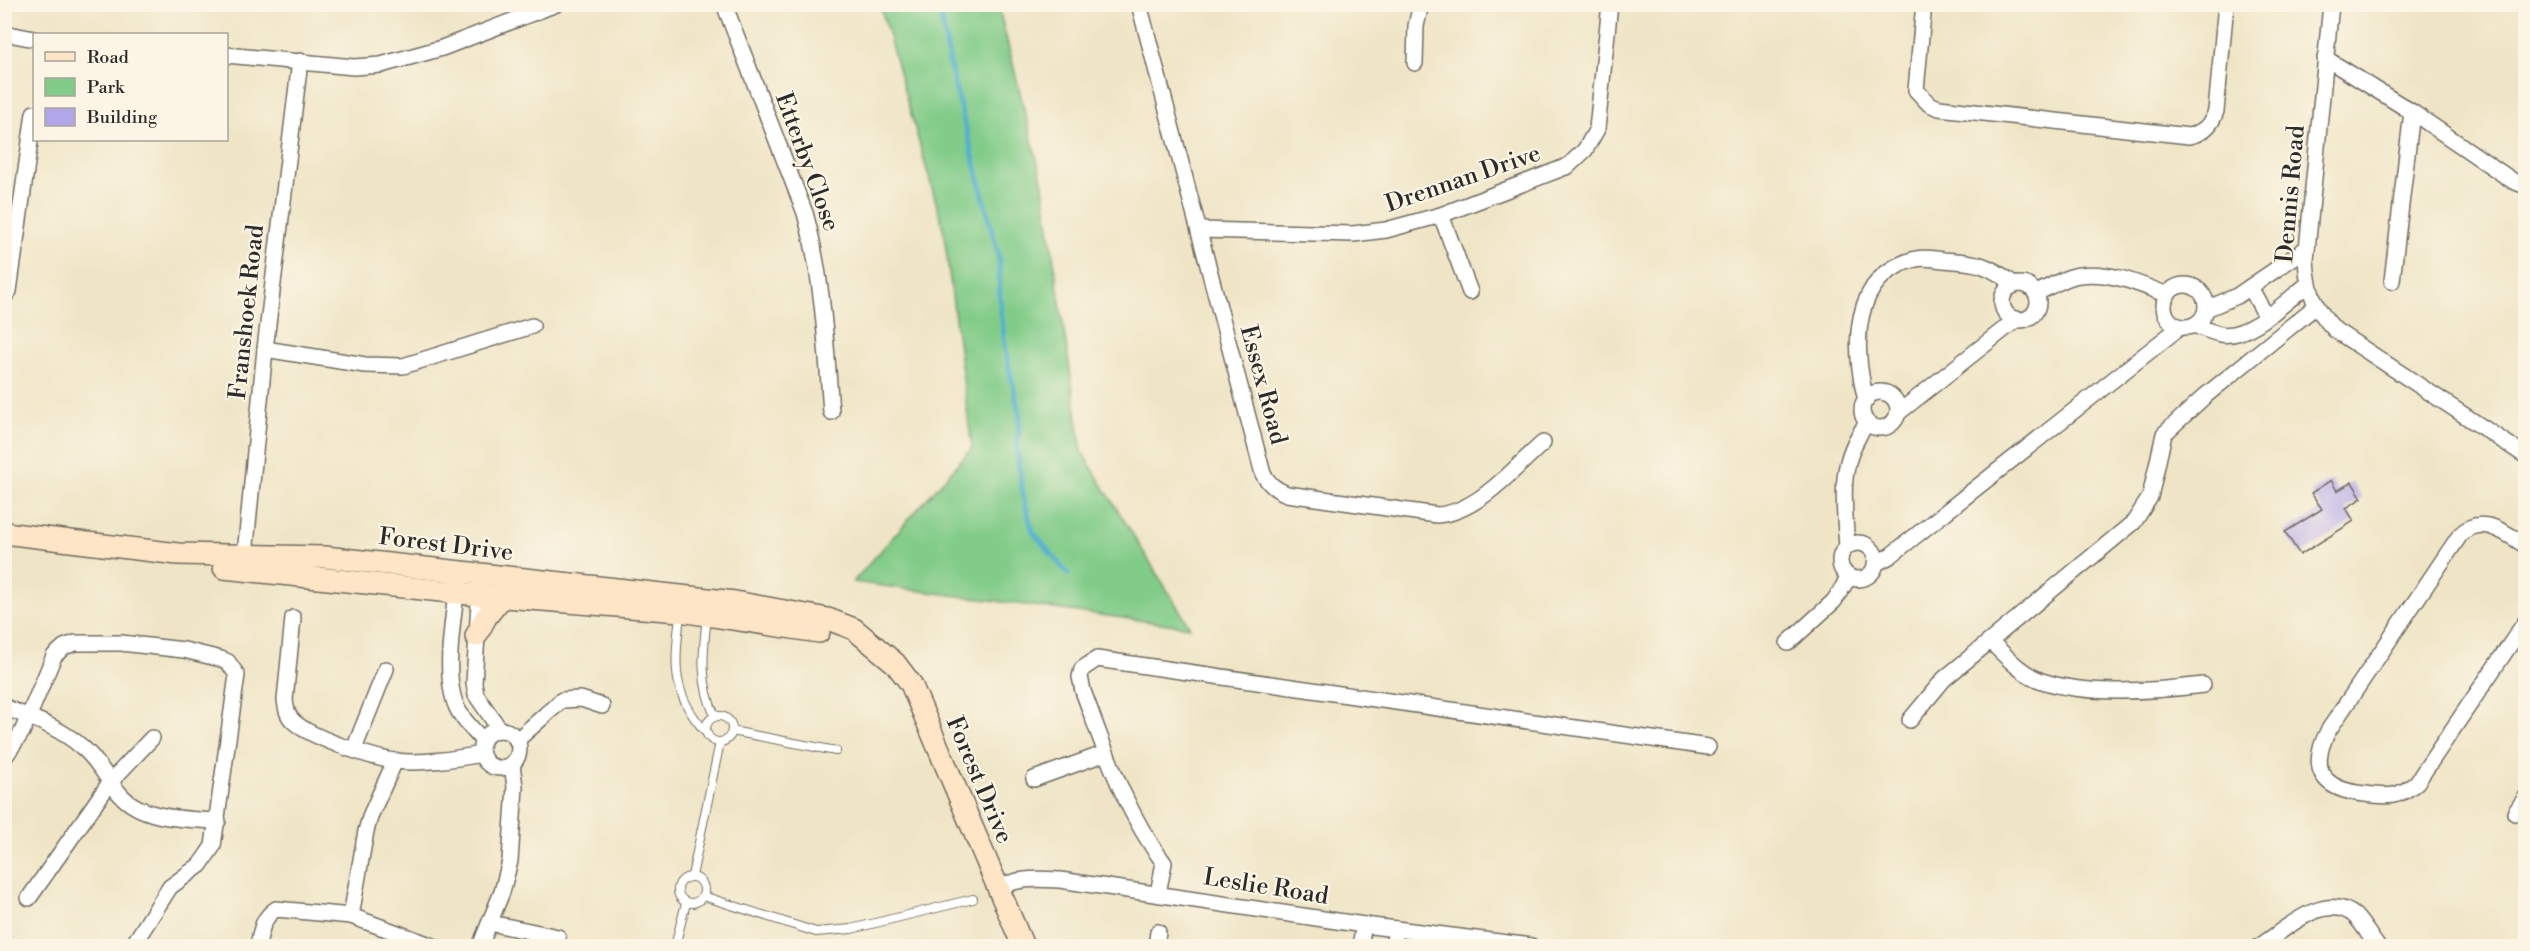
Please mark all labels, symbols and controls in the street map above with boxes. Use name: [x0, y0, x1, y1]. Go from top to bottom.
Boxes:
legend: [33, 33, 228, 141]
text: Road: [87, 46, 130, 69]
text: Park: [87, 76, 126, 99]
street label: Etterby Close: [768, 89, 846, 235]
text: Building: [86, 106, 158, 129]
street label: Dennis Road: [2270, 123, 2312, 264]
street label: Drennan Drive: [1381, 138, 1545, 220]
street label: Franshoek Road: [223, 223, 271, 401]
street label: Essex Road: [1233, 322, 1293, 448]
street label: Forest Drive: [377, 522, 515, 568]
street label: Forest Drive: [939, 712, 1019, 848]
street label: Leslie Road: [1201, 862, 1331, 912]

